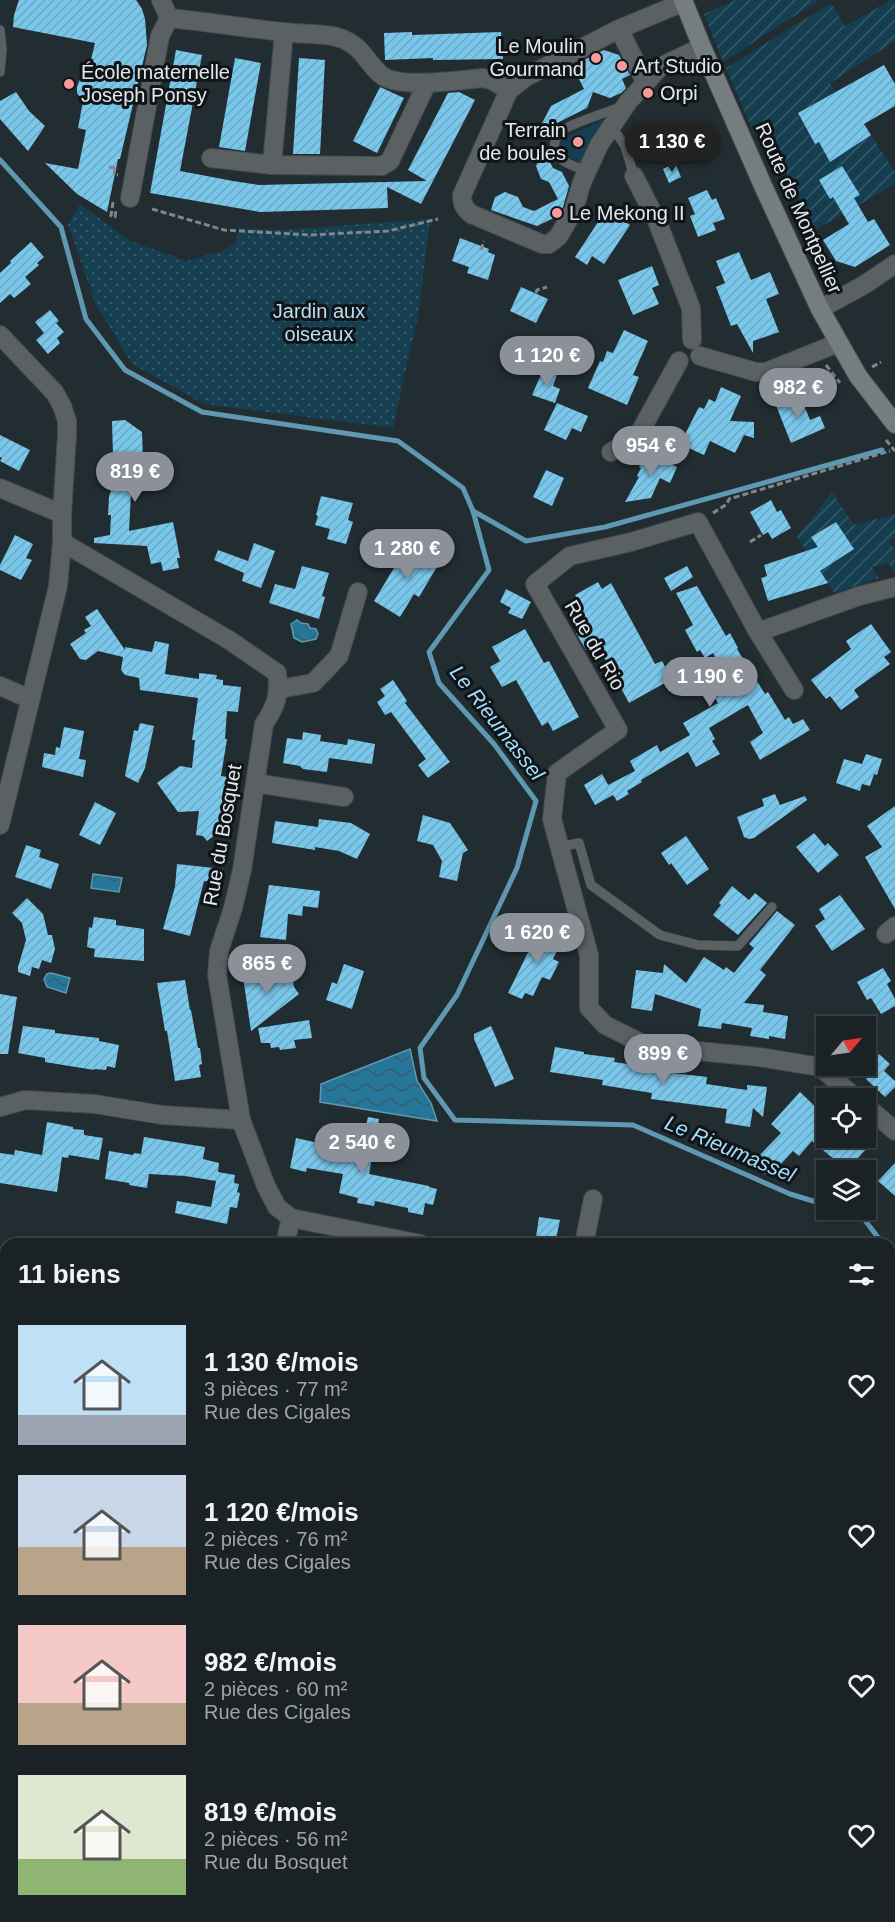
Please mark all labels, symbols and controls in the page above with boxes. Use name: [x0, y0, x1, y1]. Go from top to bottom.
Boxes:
place label: Le Moulin Gourmand: [490, 35, 584, 80]
marker: Le Moulin Gourmand: [589, 51, 603, 65]
place label: Art Studio: [634, 55, 722, 77]
marker: Art Studio: [615, 59, 629, 73]
place label: École maternelle Joseph Ponsy: [81, 61, 230, 106]
marker: École maternelle Joseph Ponsy: [62, 77, 76, 91]
place label: Orpi: [660, 82, 698, 104]
marker: Orpi: [641, 86, 655, 100]
place label: Terrain de boules: [479, 119, 566, 164]
street label: Route de Montpellier: [751, 119, 847, 297]
pin: 1 130 €: [617, 122, 727, 173]
text: 1 130 €: [639, 130, 705, 152]
marker: Terrain de boules: [571, 135, 585, 149]
place label: Le Mekong II: [569, 202, 685, 224]
marker: Le Mekong II: [550, 206, 564, 220]
park label: Jardin aux oiseaux: [273, 300, 365, 345]
pin: 1 120 €: [492, 336, 602, 387]
text: 1 120 €: [514, 344, 580, 366]
pin: 982 €: [756, 368, 840, 419]
text: 982 €: [773, 376, 823, 398]
pin: 954 €: [609, 426, 693, 477]
text: 954 €: [626, 434, 676, 456]
pin: 819 €: [93, 452, 177, 503]
text: 819 €: [110, 460, 160, 482]
pin: 1 280 €: [352, 529, 462, 580]
text: 1 280 €: [374, 537, 440, 559]
street label: Rue du Rio: [560, 596, 630, 694]
pin: 1 190 €: [655, 657, 765, 708]
water label: Le Rieumassel: [446, 661, 550, 786]
text: 1 190 €: [677, 665, 743, 687]
street label: Rue du Bosquet: [199, 762, 245, 908]
pin: 1 620 €: [482, 913, 592, 964]
text: 1 620 €: [504, 921, 570, 943]
pin: 865 €: [225, 944, 309, 995]
text: 865 €: [242, 952, 292, 974]
north arrow: [816, 1016, 876, 1076]
map controls: [816, 1016, 876, 1220]
pin: 899 €: [621, 1034, 705, 1085]
text: 899 €: [638, 1042, 688, 1064]
button: locate: [816, 1088, 876, 1148]
water label: Le Rieumassel: [662, 1111, 800, 1187]
pin: 2 540 €: [307, 1123, 417, 1174]
text: 2 540 €: [329, 1131, 395, 1153]
button: layers: [816, 1160, 876, 1220]
icon: filters: [845, 1258, 878, 1291]
text: 11 biens: [18, 1259, 121, 1289]
text: 1 130 €/mois: [204, 1347, 359, 1377]
icon: home: [66, 1349, 138, 1421]
icon: heart: [845, 1369, 878, 1402]
text: 3 pièces · 77 m²: [204, 1378, 347, 1400]
text: Rue des Cigales: [204, 1401, 351, 1423]
text: 1 120 €/mois: [204, 1497, 359, 1527]
icon: home: [66, 1499, 138, 1571]
icon: heart: [845, 1519, 878, 1552]
text: 2 pièces · 76 m²: [204, 1528, 347, 1550]
text: Rue des Cigales: [204, 1551, 351, 1573]
text: 982 €/mois: [204, 1647, 337, 1677]
icon: home: [66, 1649, 138, 1721]
icon: heart: [845, 1669, 878, 1702]
text: 2 pièces · 60 m²: [204, 1678, 347, 1700]
text: Rue des Cigales: [204, 1701, 351, 1723]
text: 819 €/mois: [204, 1797, 337, 1827]
icon: home: [66, 1799, 138, 1871]
icon: heart: [845, 1819, 878, 1852]
text: 2 pièces · 56 m²: [204, 1828, 347, 1850]
text: Rue du Bosquet: [204, 1851, 347, 1873]

